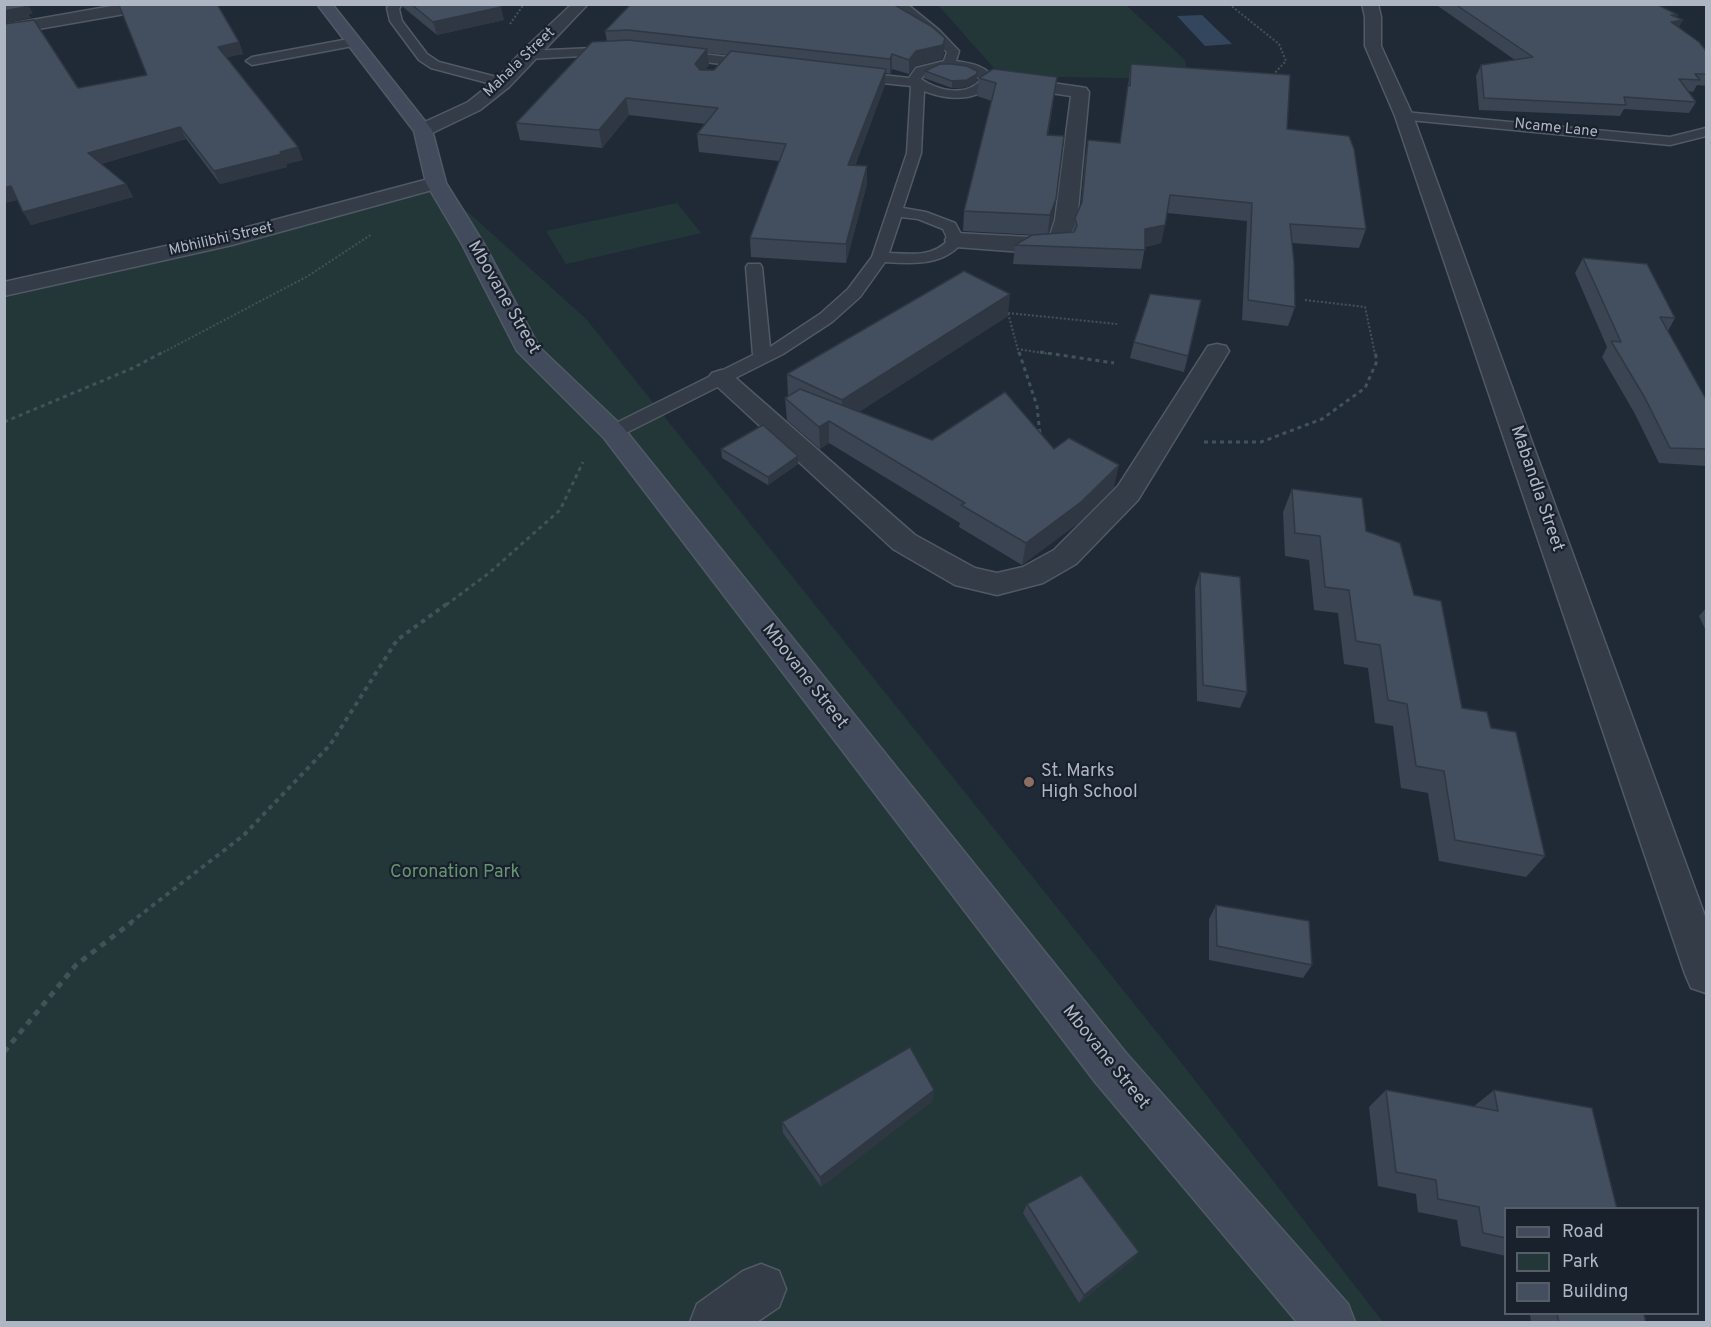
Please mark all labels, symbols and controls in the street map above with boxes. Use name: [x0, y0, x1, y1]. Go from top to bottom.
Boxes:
street label: Mahala Street: [480, 24, 560, 102]
street label: Ncame Lane: [1513, 116, 1599, 142]
street label: Mbhilibhi Street: [167, 219, 275, 261]
street label: Mbovane Street: [462, 237, 544, 359]
street label: Mabandla Street: [1504, 423, 1568, 555]
street label: Mbovane Street: [756, 620, 852, 734]
place label: St. Marks High School: [1041, 761, 1138, 804]
marker: St. Marks High School: [1022, 775, 1036, 789]
park label: Coronation Park: [390, 862, 520, 884]
street label: Mbovane Street: [1057, 1002, 1153, 1114]
legend: [1504, 1207, 1699, 1315]
text: Road: [1562, 1221, 1604, 1244]
text: Park: [1562, 1251, 1599, 1274]
text: Building: [1562, 1281, 1628, 1304]

